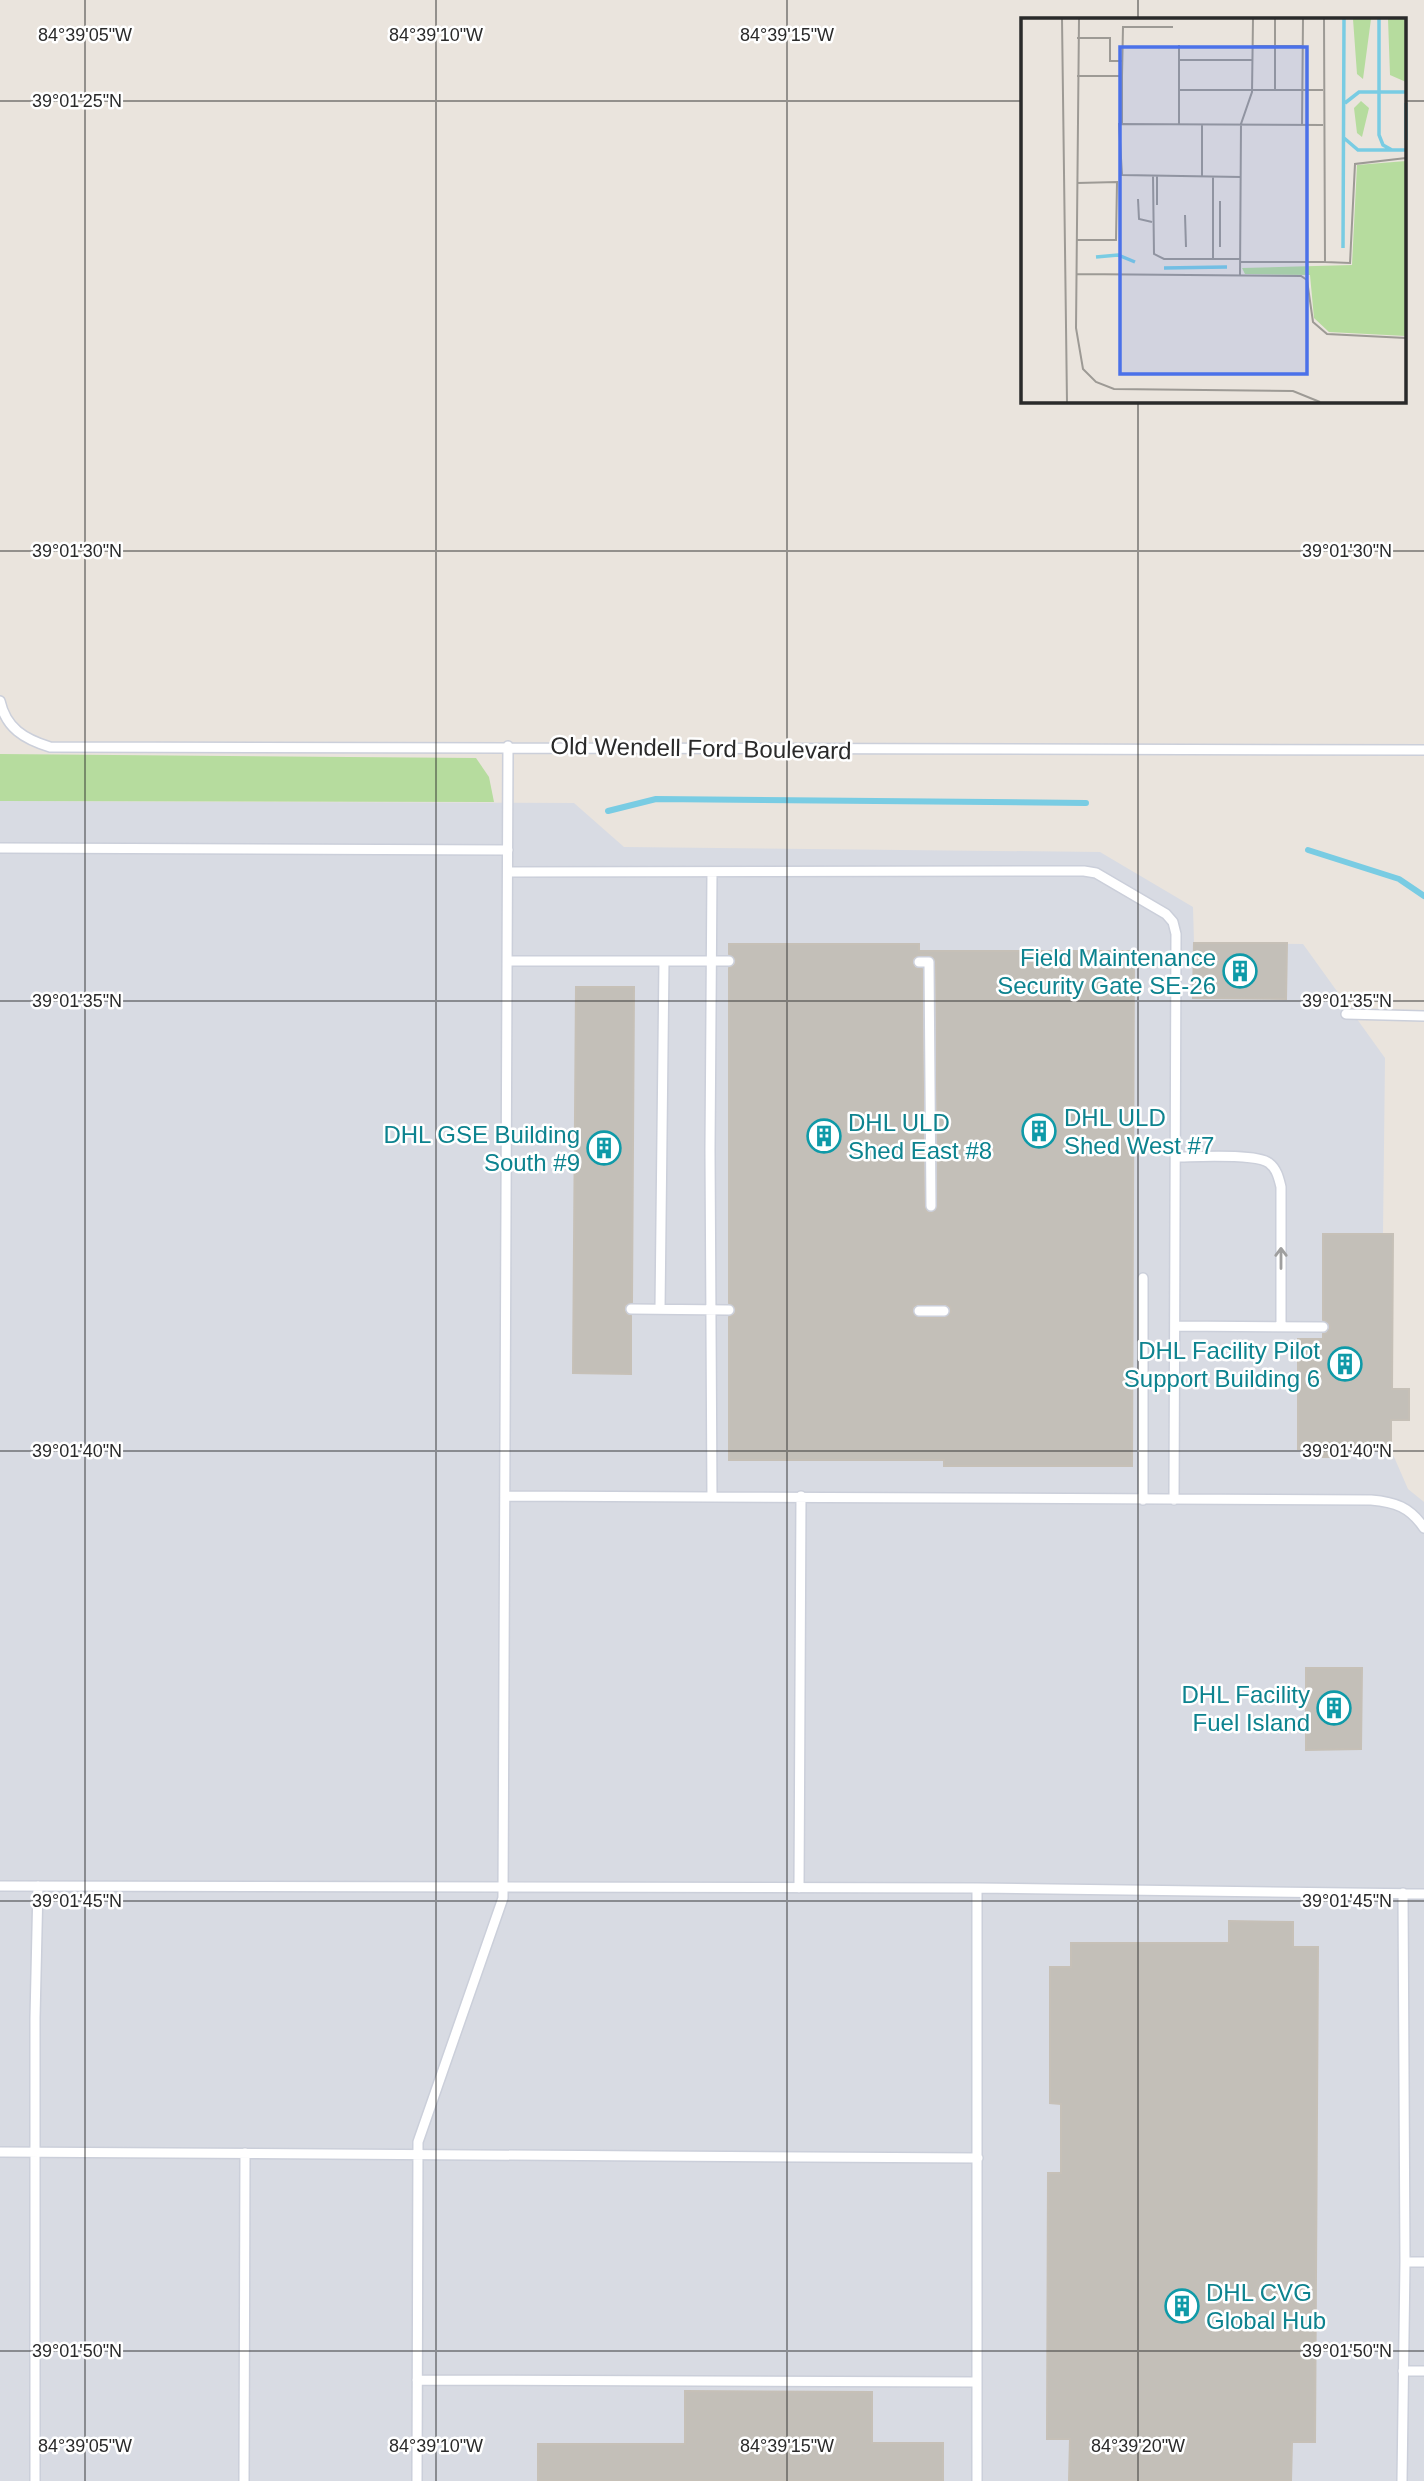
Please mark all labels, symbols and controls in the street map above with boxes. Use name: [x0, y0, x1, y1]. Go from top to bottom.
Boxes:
inset map: [1021, 18, 1406, 402]
text: 84°39'05"W: [38, 25, 132, 45]
text: 84°39'10"W: [389, 25, 483, 45]
text: 84°39'15"W: [740, 25, 834, 45]
text: 39°01'25"N: [32, 91, 122, 111]
text: 39°01'30"N: [32, 541, 122, 561]
text: 39°01'30"N: [1302, 541, 1392, 561]
street label: Old Wendell Ford Boulevard: [550, 732, 852, 764]
place label: Field Maintenance Security Gate SE-26: [997, 944, 1216, 999]
building icon: Field Maintenance Security Gate SE-26: [1221, 952, 1259, 990]
text: 39°01'35"N: [32, 991, 122, 1011]
text: 39°01'35"N: [1302, 991, 1392, 1011]
place label: DHL ULD Shed West #7: [1064, 1104, 1214, 1159]
place label: DHL ULD Shed East #8: [848, 1109, 992, 1164]
building icon: DHL ULD Shed West #7: [1020, 1112, 1058, 1150]
building icon: DHL ULD Shed East #8: [805, 1117, 843, 1155]
place label: DHL GSE Building South #9: [383, 1121, 580, 1176]
building icon: DHL GSE Building South #9: [585, 1129, 623, 1167]
one-way arrow: [1274, 1247, 1288, 1270]
place label: DHL Facility Pilot Support Building 6: [1124, 1337, 1320, 1392]
building icon: DHL Facility Pilot Support Building 6: [1326, 1345, 1364, 1383]
text: 39°01'40"N: [32, 1441, 122, 1461]
text: 39°01'40"N: [1302, 1441, 1392, 1461]
place label: DHL Facility Fuel Island: [1182, 1681, 1310, 1736]
building icon: DHL Facility Fuel Island: [1315, 1689, 1353, 1727]
text: 39°01'45"N: [32, 1891, 122, 1911]
text: 39°01'45"N: [1302, 1891, 1392, 1911]
place label: DHL CVG Global Hub: [1206, 2279, 1326, 2334]
building icon: DHL CVG Global Hub: [1163, 2287, 1201, 2325]
text: 39°01'50"N: [32, 2341, 122, 2361]
text: 39°01'50"N: [1302, 2341, 1392, 2361]
text: 84°39'05"W: [38, 2436, 132, 2456]
text: 84°39'10"W: [389, 2436, 483, 2456]
text: 84°39'15"W: [740, 2436, 834, 2456]
text: 84°39'20"W: [1091, 2436, 1185, 2456]

